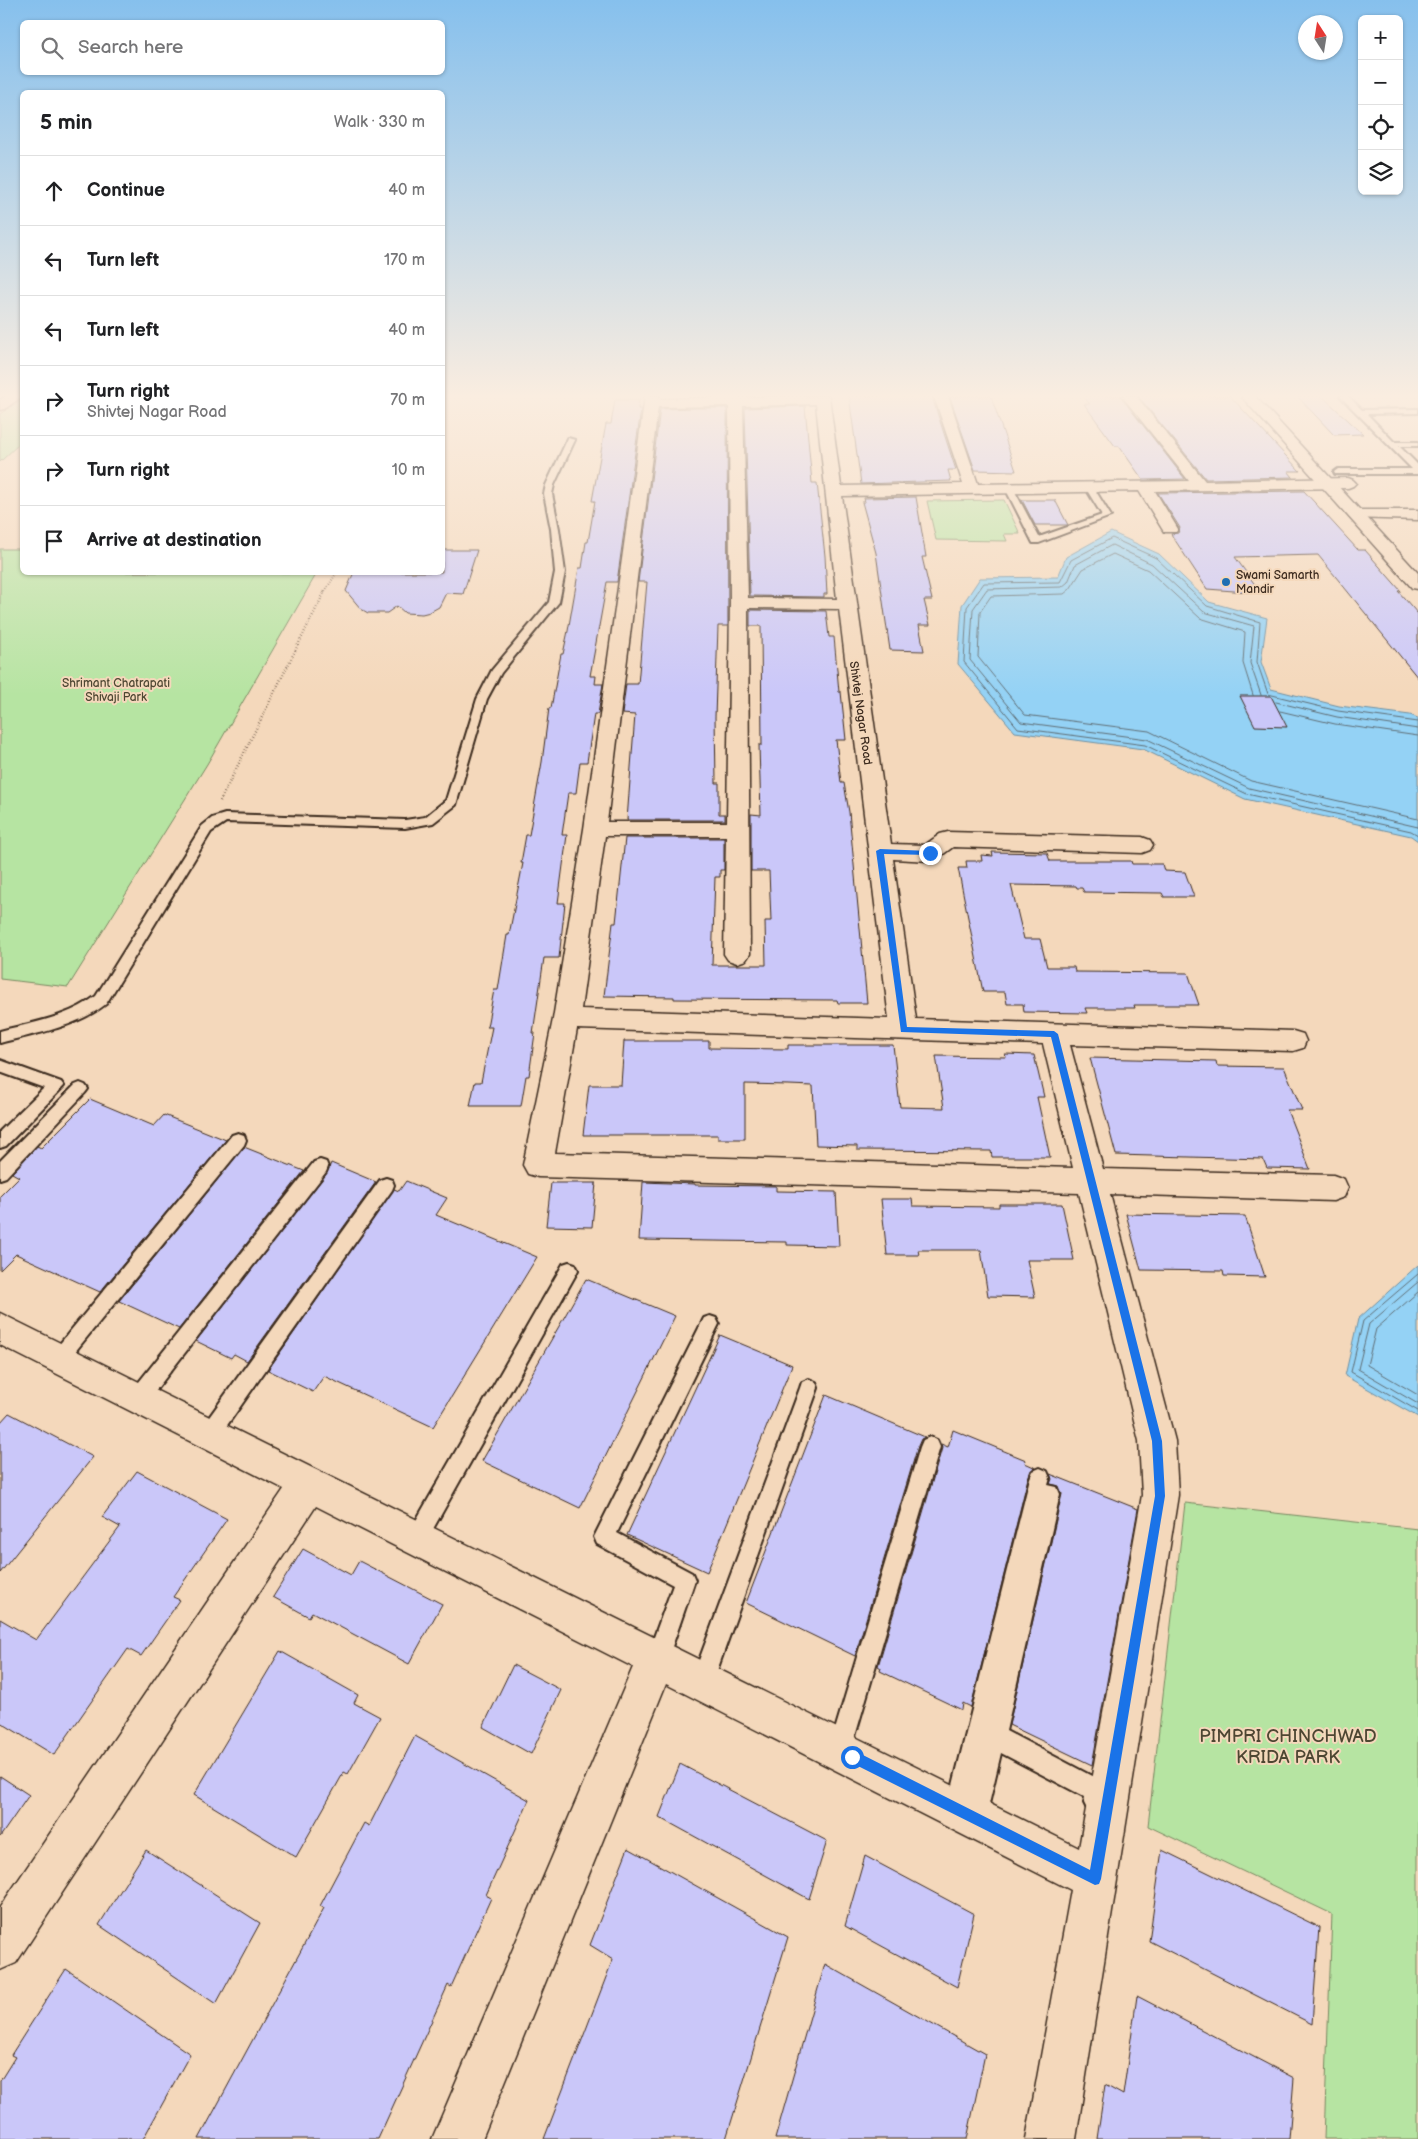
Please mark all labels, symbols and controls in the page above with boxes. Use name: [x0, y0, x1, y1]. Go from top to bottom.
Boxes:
north arrow: [1298, 15, 1343, 60]
map controls: [1358, 15, 1403, 195]
button: +: [1358, 15, 1403, 60]
search box: [20, 20, 445, 75]
icon: search: [38, 34, 66, 62]
text: Search here: [78, 36, 183, 59]
button: −: [1358, 60, 1403, 105]
button: locate: [1358, 105, 1403, 150]
text: 5 min: [40, 110, 93, 135]
text: Walk · 330 m: [334, 113, 425, 132]
button: layers: [1358, 150, 1403, 195]
icon: ahead: [40, 177, 68, 205]
text: Continue: [87, 179, 165, 202]
text: 40 m: [388, 181, 425, 200]
icon: left: [40, 247, 68, 275]
text: Turn left: [87, 249, 159, 272]
text: 170 m: [384, 251, 425, 270]
icon: left: [40, 317, 68, 345]
text: Turn left: [87, 319, 159, 342]
text: 40 m: [388, 321, 425, 340]
text: Turn right: [87, 380, 170, 403]
icon: right: [40, 387, 68, 415]
text: 70 m: [390, 391, 425, 410]
text: Shivtej Nagar Road: [87, 403, 227, 422]
icon: right: [40, 457, 68, 485]
text: Turn right: [87, 459, 170, 482]
text: 10 m: [392, 461, 425, 480]
icon: arrive: [40, 527, 68, 555]
text: Arrive at destination: [87, 529, 262, 552]
place label: Swami Samarth Mandir: [1236, 568, 1320, 597]
marker: Swami Samarth Mandir: [1220, 576, 1232, 588]
street label: Shivtej Nagar Road: [846, 660, 875, 766]
park label: Shrimant Chatrapati Shivaji Park: [62, 676, 170, 705]
route end: [919, 842, 942, 865]
park label: PIMPRI CHINCHWAD KRIDA PARK: [1199, 1726, 1377, 1768]
route start: [841, 1746, 864, 1769]

